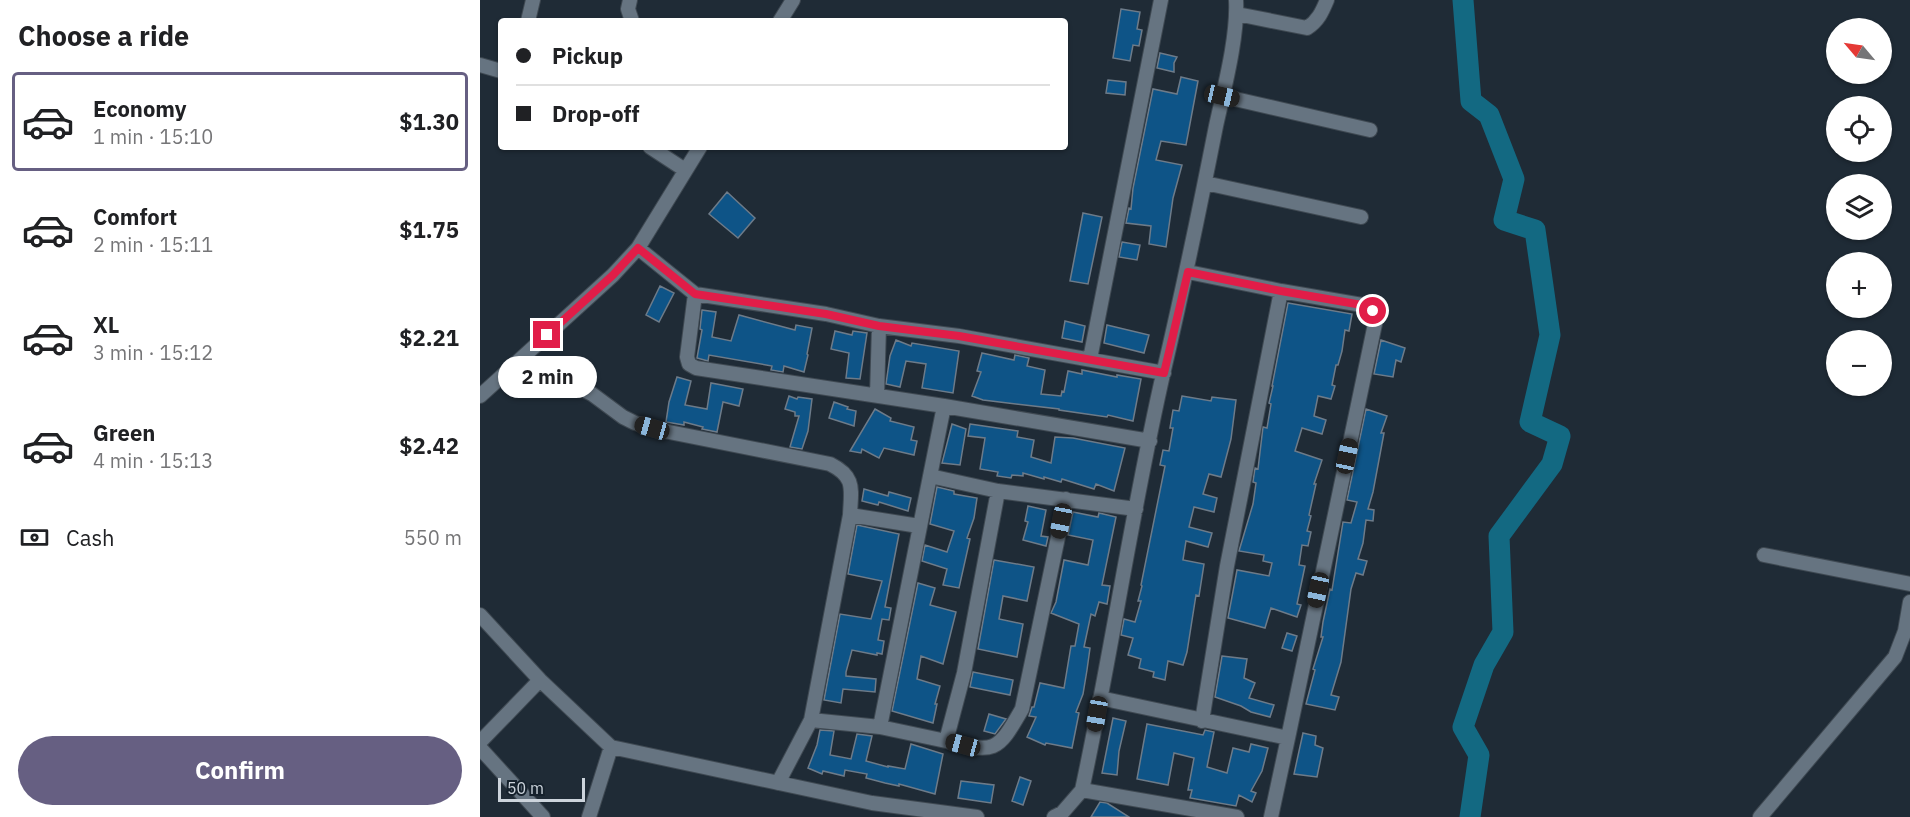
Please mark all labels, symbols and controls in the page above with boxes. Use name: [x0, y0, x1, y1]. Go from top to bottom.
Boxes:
text: Choose a ride: [18, 18, 189, 53]
north arrow: [1826, 18, 1892, 84]
map controls: [1826, 18, 1892, 396]
text: Pickup: [552, 41, 623, 70]
car: [1202, 83, 1242, 109]
text: Economy: [93, 94, 187, 123]
icon: car: [21, 95, 75, 149]
button: locate: [1826, 96, 1892, 162]
text: Drop-off: [552, 99, 639, 128]
text: $1.30: [399, 107, 459, 136]
text: 1 min · 15:10: [93, 123, 213, 150]
button: layers: [1826, 174, 1892, 240]
text: Comfort: [93, 202, 177, 231]
icon: car: [21, 203, 75, 257]
text: $1.75: [399, 215, 459, 244]
text: 2 min · 15:11: [93, 231, 213, 258]
button: +: [1826, 252, 1892, 318]
route start: [1359, 297, 1386, 324]
text: XL: [93, 310, 119, 339]
icon: car: [21, 311, 75, 365]
route end: [533, 321, 560, 348]
text: $2.21: [399, 323, 459, 352]
button: −: [1826, 330, 1892, 396]
text: 3 min · 15:12: [93, 339, 213, 366]
callout: 2 min: [497, 356, 596, 398]
text: 2 min: [521, 363, 574, 390]
car: [632, 414, 672, 442]
text: Green: [93, 418, 155, 447]
icon: car: [21, 419, 75, 473]
text: $2.42: [399, 431, 459, 460]
car: [1334, 437, 1360, 475]
text: 4 min · 15:13: [93, 447, 213, 474]
car: [1049, 502, 1073, 540]
icon: cash: [18, 521, 51, 554]
text: Cash: [66, 523, 115, 552]
text: 550 m: [404, 524, 462, 551]
car: [1305, 571, 1331, 609]
car: [1085, 695, 1109, 733]
car: [943, 732, 983, 758]
button: Confirm: [18, 736, 462, 805]
scale bar: [498, 775, 585, 802]
text: 50 m: [507, 778, 544, 798]

